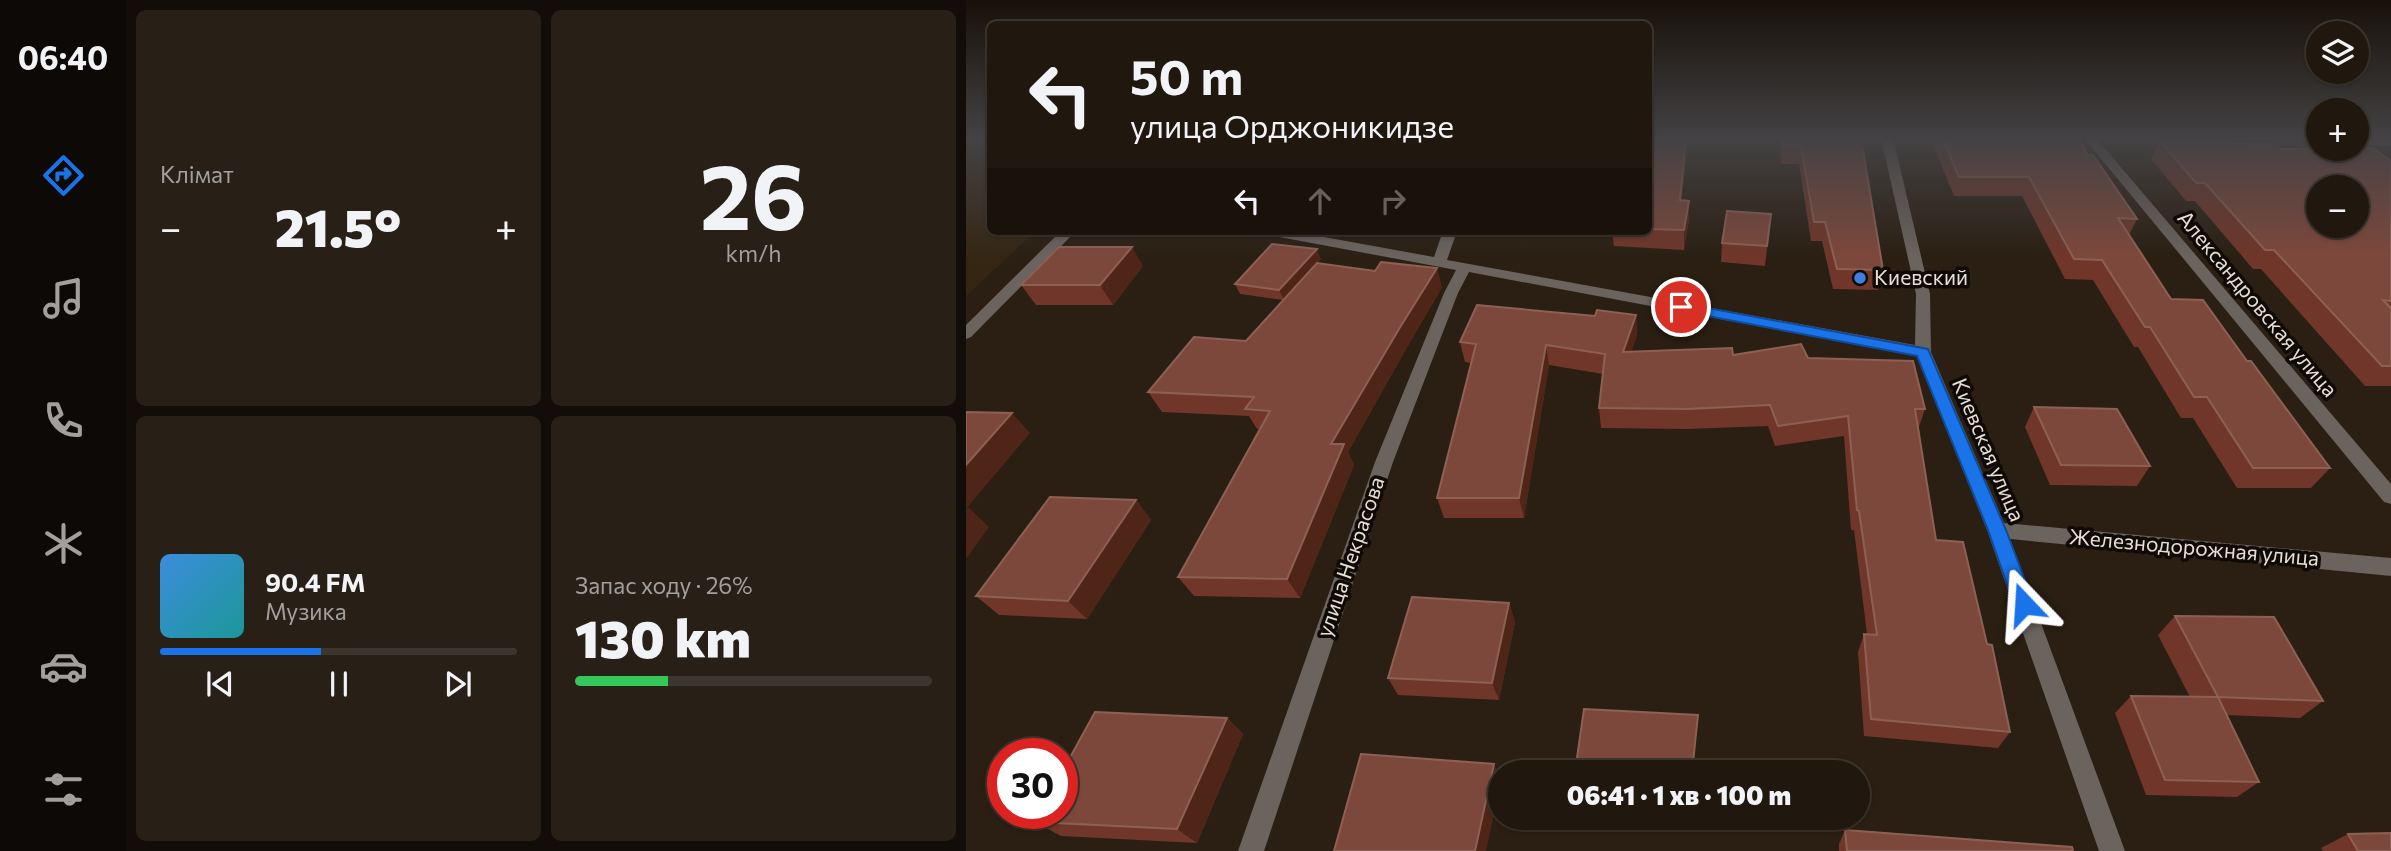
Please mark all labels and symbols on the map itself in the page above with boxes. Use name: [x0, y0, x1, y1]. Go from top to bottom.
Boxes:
street label: Александровская улица: [2173, 205, 2343, 401]
place label: Киевский: [1874, 264, 1968, 289]
marker: Киевский: [1852, 270, 1868, 286]
pin: [1651, 277, 1711, 337]
street label: Киевская улица: [1948, 374, 2031, 525]
street label: улица Некрасова: [1310, 473, 1389, 640]
street label: Железнодорожная улица: [2068, 523, 2320, 570]
position arrow: [1987, 567, 2061, 641]
speed limit sign: 30: [987, 738, 1078, 829]

